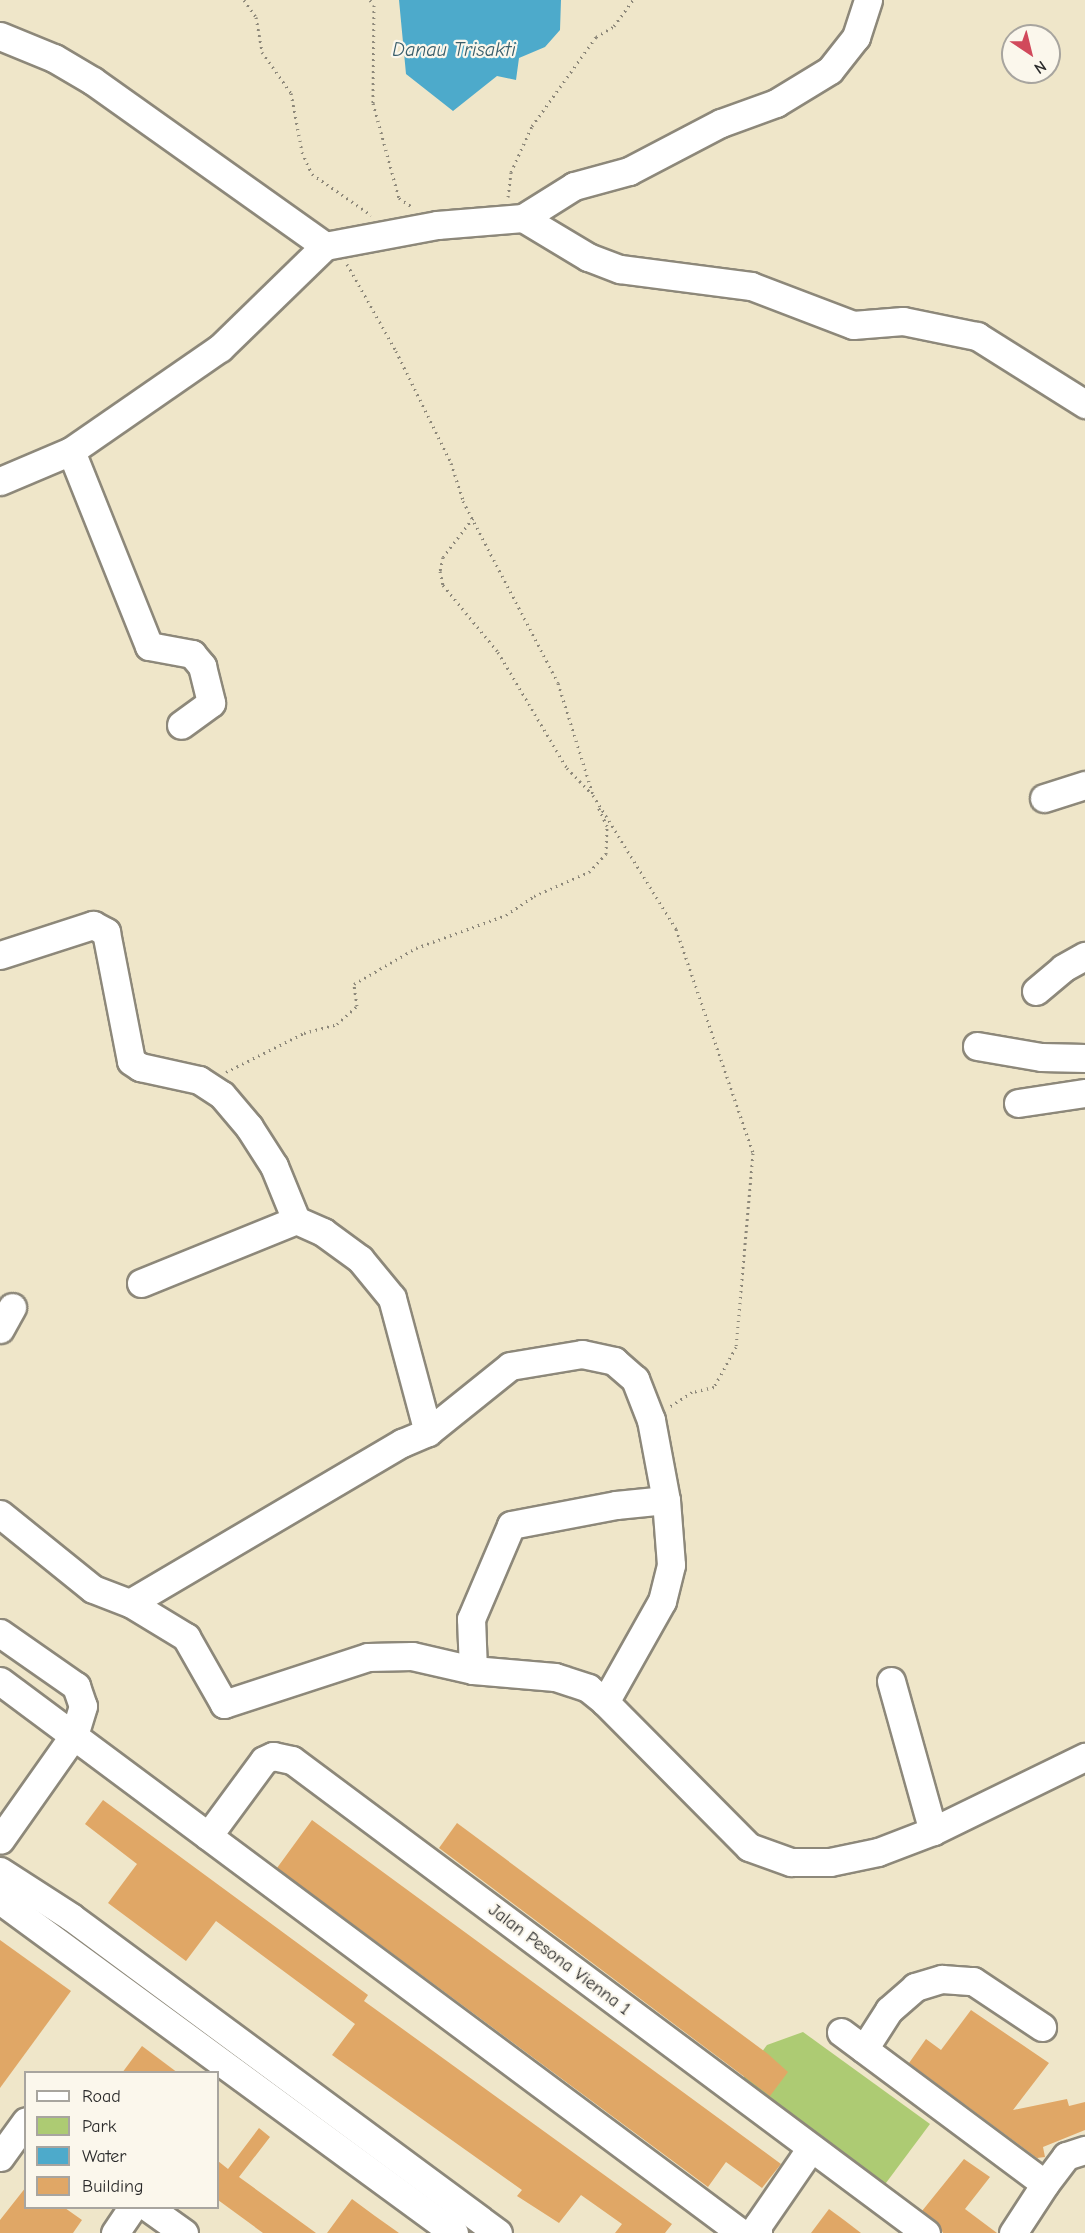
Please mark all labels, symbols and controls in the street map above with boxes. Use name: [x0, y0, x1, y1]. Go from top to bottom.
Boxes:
north arrow: [1001, 24, 1061, 84]
water label: Danau Trisakti: [392, 37, 516, 61]
text: N: [1031, 57, 1050, 77]
street label: Jalan Pesona Vienna 1: [484, 1900, 634, 2020]
legend: [24, 2071, 219, 2209]
text: Road: [82, 2086, 121, 2107]
text: Park: [82, 2116, 116, 2137]
text: Water: [82, 2146, 126, 2167]
text: Building: [82, 2176, 144, 2197]

